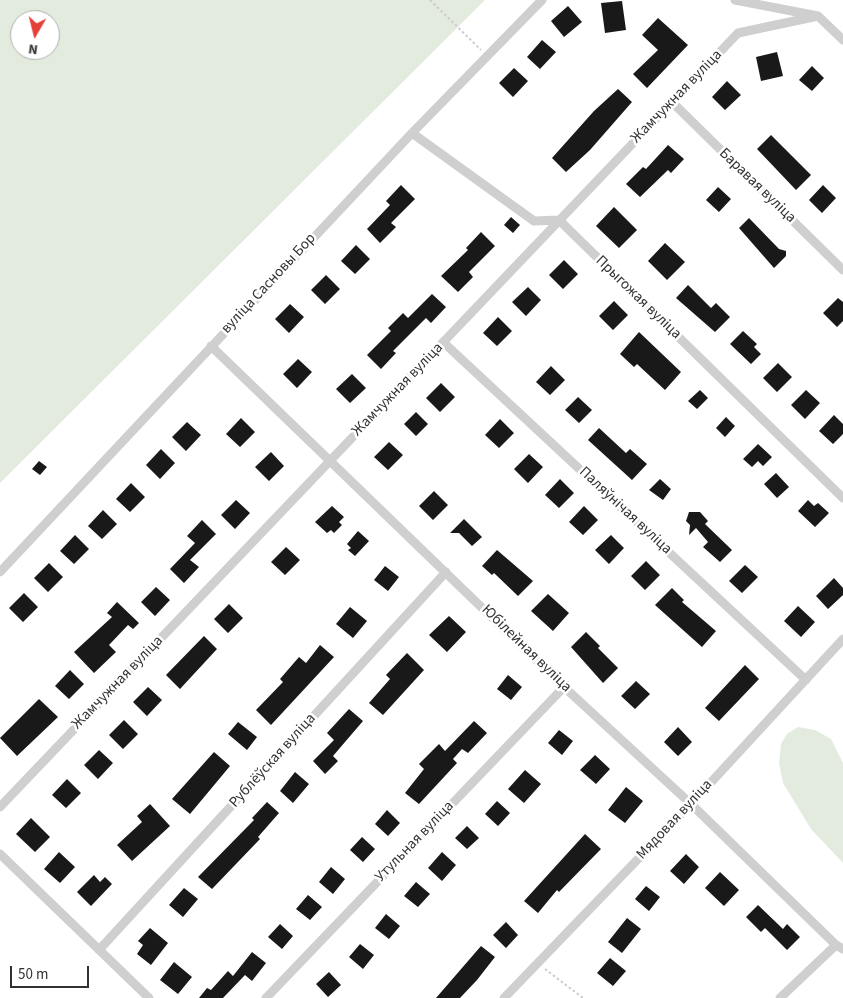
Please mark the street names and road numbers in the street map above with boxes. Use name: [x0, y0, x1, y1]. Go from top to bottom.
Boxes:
street label: Жамчужная вуліца: [628, 46, 726, 148]
street label: Баравая вуліца: [715, 145, 799, 227]
street label: вуліца Сасновы Бор: [218, 230, 320, 338]
street label: Прыгожая вуліца: [591, 253, 685, 343]
street label: Жамчужная вуліца: [349, 339, 447, 441]
street label: Паляўнічая вуліца: [575, 463, 675, 559]
street label: Юбілейная вуліца: [477, 601, 575, 697]
street label: Жамчужная вуліца: [69, 632, 167, 734]
street label: Рублёўская вуліца: [226, 710, 320, 812]
street label: Мядовая вуліца: [633, 776, 717, 864]
street label: Утульная вуліца: [372, 798, 458, 886]

